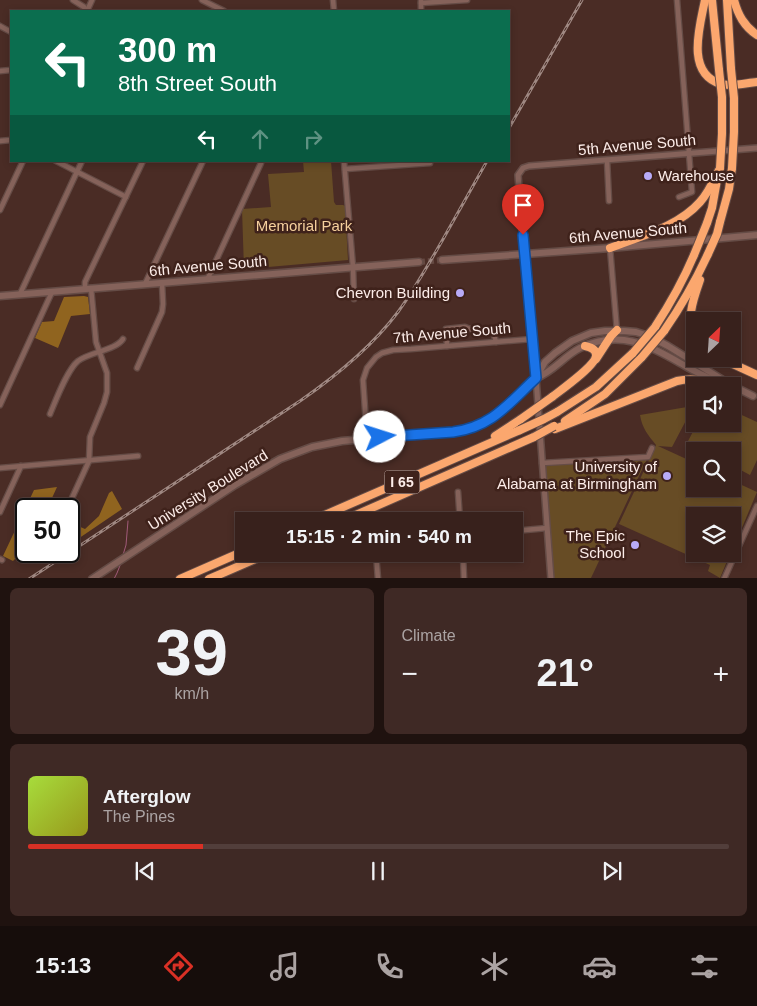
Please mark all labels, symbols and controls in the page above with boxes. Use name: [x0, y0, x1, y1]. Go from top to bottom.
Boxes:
icon: left: [35, 30, 100, 95]
text: 300 m: [118, 30, 217, 69]
text: 8th Street South: [118, 71, 277, 96]
icon: left: [193, 125, 221, 153]
icon: ahead: [246, 125, 274, 153]
icon: right: [299, 125, 327, 153]
street label: 5th Avenue South: [577, 131, 697, 158]
place label: Warehouse: [658, 167, 734, 184]
marker: Warehouse: [642, 170, 654, 182]
pin: [502, 184, 544, 235]
icon: arrive: [509, 191, 537, 219]
park label: Memorial Park: [256, 217, 353, 234]
street label: 6th Avenue South: [568, 219, 688, 246]
street label: 6th Avenue South: [148, 252, 268, 279]
place label: Chevron Building: [336, 284, 450, 301]
marker: Chevron Building: [454, 287, 466, 299]
north arrow: [686, 312, 741, 368]
map controls: [686, 312, 741, 562]
street label: 7th Avenue South: [392, 319, 512, 346]
button: sound: [686, 377, 741, 432]
position arrow: [353, 410, 405, 462]
button: search: [686, 442, 741, 497]
street label: University Boulevard: [145, 446, 271, 533]
place label: University of Alabama at Birmingham: [497, 458, 658, 492]
marker: University of Alabama at Birmingham: [661, 470, 673, 482]
road number: I 65: [384, 471, 420, 494]
speed limit sign: 50: [15, 498, 80, 563]
button: layers: [686, 507, 741, 562]
text: 15:15 · 2 min · 540 m: [286, 526, 472, 547]
place label: The Epic School: [566, 527, 625, 561]
marker: The Epic School: [629, 539, 641, 551]
text: 39: [156, 616, 228, 689]
text: Climate: [402, 627, 456, 644]
text: 21°: [537, 652, 594, 694]
text: −: [402, 658, 418, 689]
text: +: [713, 658, 729, 689]
text: km/h: [174, 685, 209, 702]
text: Afterglow: [103, 786, 191, 807]
text: The Pines: [103, 808, 175, 825]
icon: previous: [131, 857, 159, 885]
icon: pause: [364, 857, 392, 885]
icon: next: [598, 857, 626, 885]
icon: directions: [161, 949, 196, 984]
icon: music: [267, 949, 302, 984]
icon: phone: [372, 949, 407, 984]
icon: climate: [477, 949, 512, 984]
icon: car: [582, 949, 617, 984]
icon: filters: [687, 949, 722, 984]
text: 15:13: [35, 953, 91, 978]

